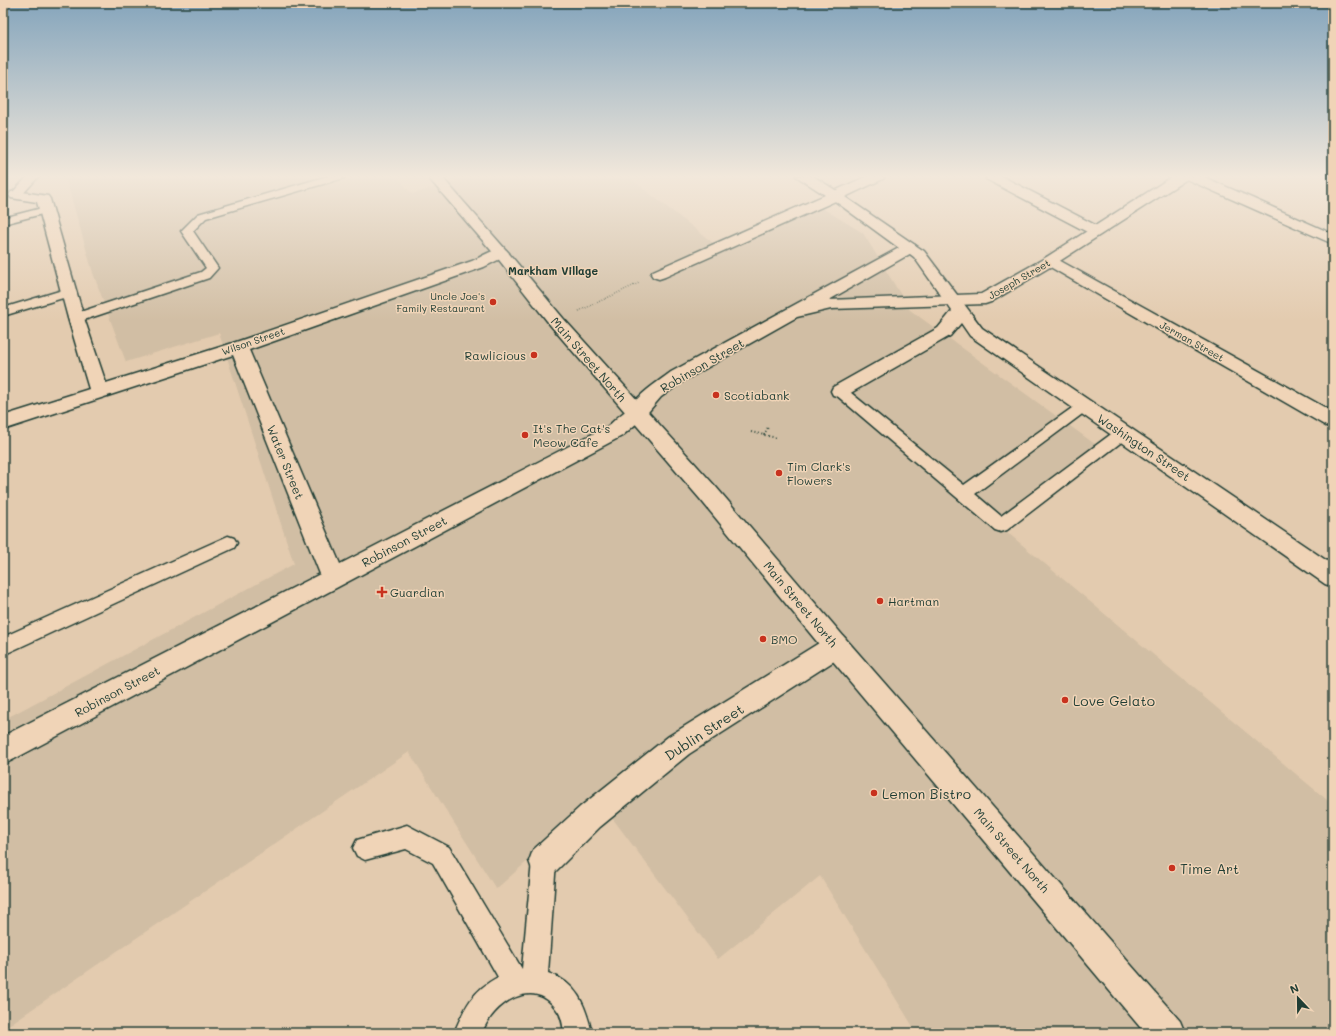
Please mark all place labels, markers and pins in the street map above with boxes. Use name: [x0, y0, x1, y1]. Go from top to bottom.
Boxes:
place label: Uncle Joe's Family Restaurant: [396, 289, 485, 315]
marker: Uncle Joe's Family Restaurant: [488, 297, 498, 307]
place label: Rawlicious: [465, 347, 526, 363]
marker: Rawlicious: [529, 350, 539, 360]
place label: Scotiabank: [724, 387, 790, 403]
marker: Scotiabank: [711, 390, 721, 400]
place label: It's The Cat's Meow Cafe: [533, 420, 611, 450]
marker: It's The Cat's Meow Cafe: [520, 430, 530, 440]
place label: Tim Clark's Flowers: [787, 458, 851, 488]
marker: Tim Clark's Flowers: [774, 468, 784, 478]
place label: Guardian: [390, 584, 444, 600]
marker: Guardian: [377, 587, 387, 597]
place label: Hartman: [888, 593, 939, 609]
marker: Hartman: [875, 596, 885, 606]
place label: BMO: [771, 631, 798, 647]
marker: BMO: [758, 634, 768, 644]
place label: Love Gelato: [1073, 691, 1155, 710]
marker: Love Gelato: [1060, 695, 1070, 705]
place label: Lemon Bistro: [882, 784, 971, 803]
marker: Lemon Bistro: [869, 788, 879, 798]
place label: Time Art: [1180, 859, 1239, 878]
marker: Time Art: [1167, 863, 1177, 873]

